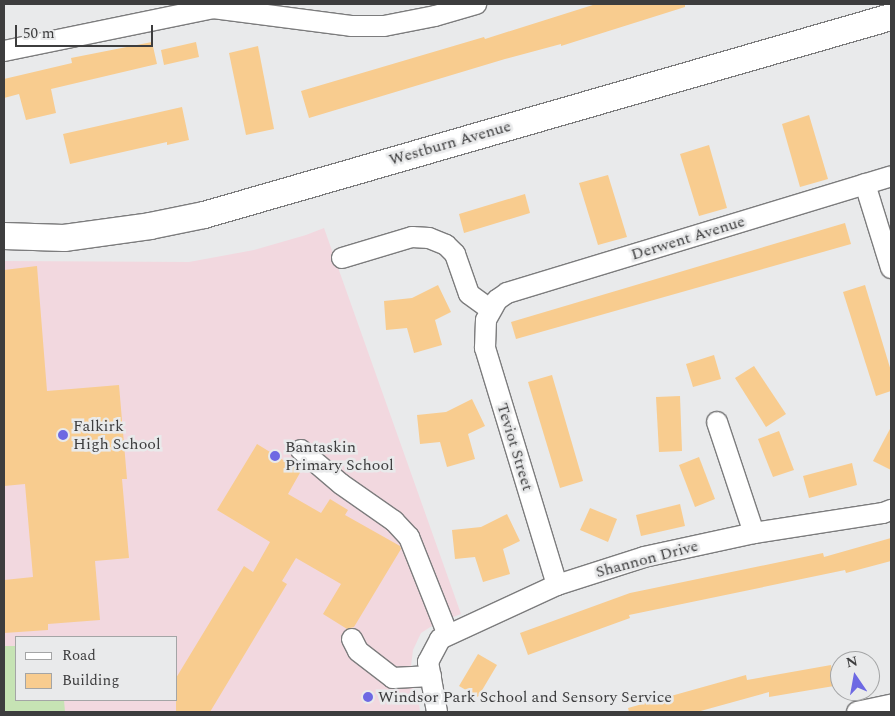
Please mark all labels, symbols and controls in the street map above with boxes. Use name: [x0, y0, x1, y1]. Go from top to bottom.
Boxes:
scale bar: [18, 15, 155, 47]
text: 50 m: [23, 22, 55, 45]
street label: Westburn Avenue: [387, 116, 513, 170]
street label: Derwent Avenue: [629, 212, 747, 264]
street label: Teviot Street: [493, 401, 537, 493]
place label: Falkirk High School: [73, 416, 161, 454]
marker: Falkirk High School: [57, 429, 69, 441]
place label: Bantaskin Primary School: [285, 437, 394, 475]
marker: Bantaskin Primary School: [269, 450, 281, 462]
street label: Shannon Drive: [594, 536, 700, 582]
legend: [15, 636, 178, 701]
text: Road: [62, 644, 96, 667]
text: N: [844, 650, 860, 673]
north arrow: [830, 651, 880, 701]
text: Building: [62, 669, 119, 692]
place label: Windsor Park School and Sensory Service: [378, 687, 672, 707]
marker: Windsor Park School and Sensory Service: [362, 691, 374, 703]

